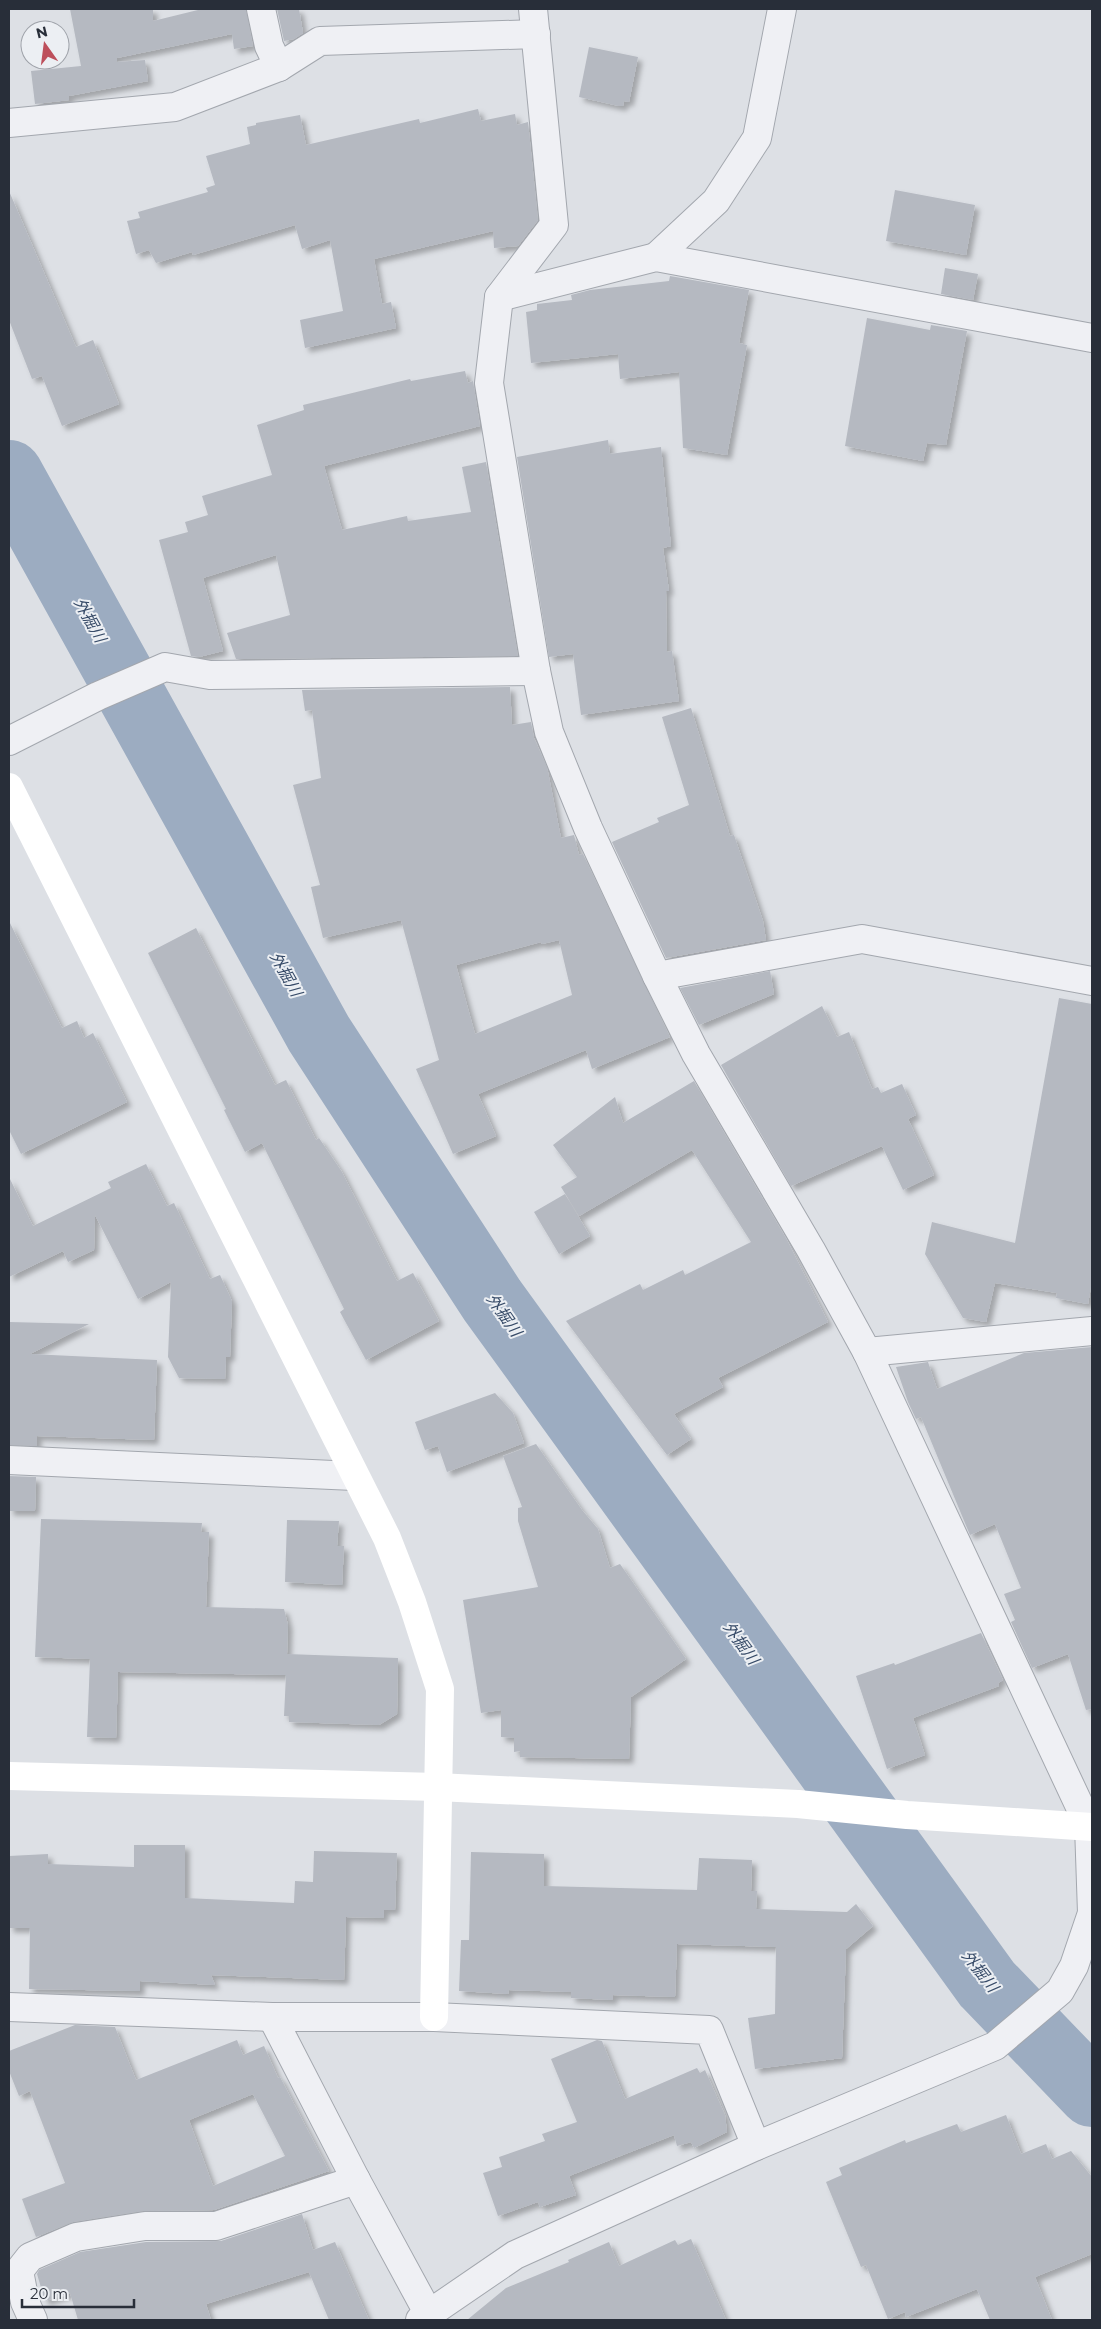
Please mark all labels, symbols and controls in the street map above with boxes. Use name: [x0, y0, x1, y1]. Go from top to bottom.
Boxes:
north arrow: [20, 20, 70, 70]
text: N: [34, 22, 50, 42]
water label: 外掘川: [70, 594, 111, 647]
water label: 外掘川: [266, 948, 307, 1001]
water label: 外掘川: [482, 1290, 527, 1342]
water label: 外掘川: [719, 1618, 764, 1670]
water label: 外掘川: [958, 1946, 1003, 1997]
scale bar: [22, 2276, 135, 2308]
text: 20 m: [30, 2284, 68, 2303]

